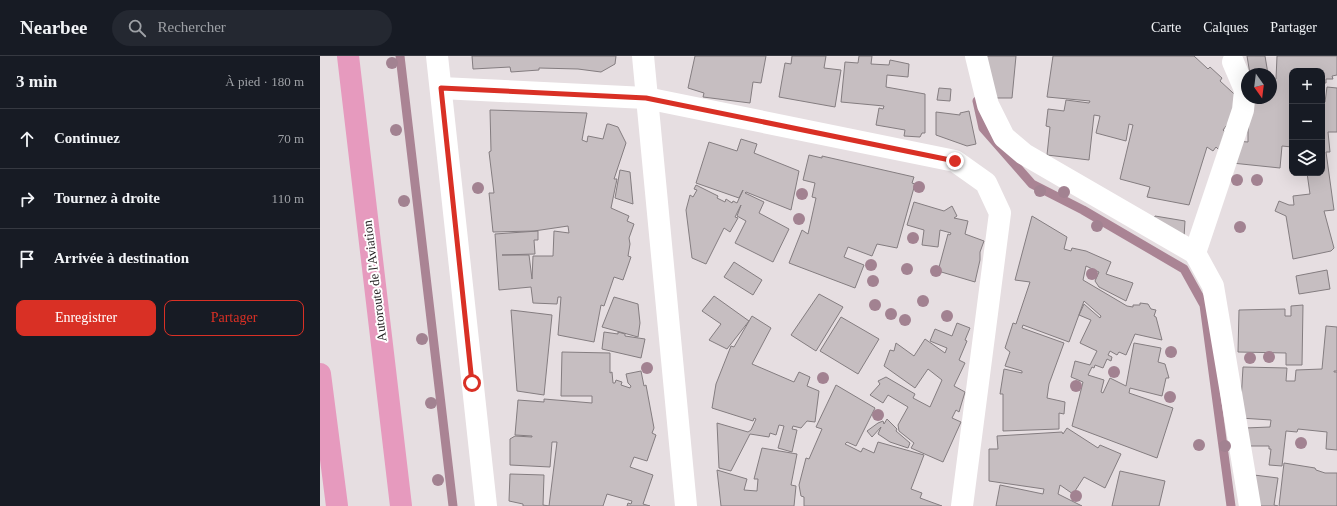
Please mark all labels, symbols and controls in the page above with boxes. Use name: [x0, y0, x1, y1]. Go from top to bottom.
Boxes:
search box: [112, 10, 392, 46]
text: Nearbee: [20, 17, 88, 38]
icon: search: [126, 17, 148, 39]
text: Rechercher: [158, 19, 226, 35]
text: Carte: [1151, 20, 1181, 35]
text: Calques: [1203, 20, 1248, 35]
text: Partager: [1270, 20, 1317, 35]
north arrow: [1241, 68, 1277, 104]
map controls: [1289, 68, 1325, 176]
button: +: [1289, 68, 1325, 104]
text: 3 min: [16, 72, 57, 91]
text: À pied · 180 m: [225, 74, 304, 89]
button: −: [1289, 104, 1325, 140]
icon: ahead: [16, 128, 38, 150]
text: Continuez: [54, 130, 120, 146]
text: 70 m: [278, 131, 304, 146]
button: layers: [1289, 140, 1325, 176]
route end: [946, 152, 964, 170]
icon: right: [16, 188, 38, 210]
text: Tournez à droite: [54, 190, 160, 206]
text: 110 m: [272, 191, 304, 206]
street label: Autoroute de l'Aviation: [360, 219, 389, 342]
icon: arrive: [16, 248, 38, 270]
text: Arrivée à destination: [54, 250, 189, 266]
button: Enregistrer: [16, 300, 156, 336]
button: Partager: [164, 300, 304, 336]
route start: [463, 374, 481, 392]

